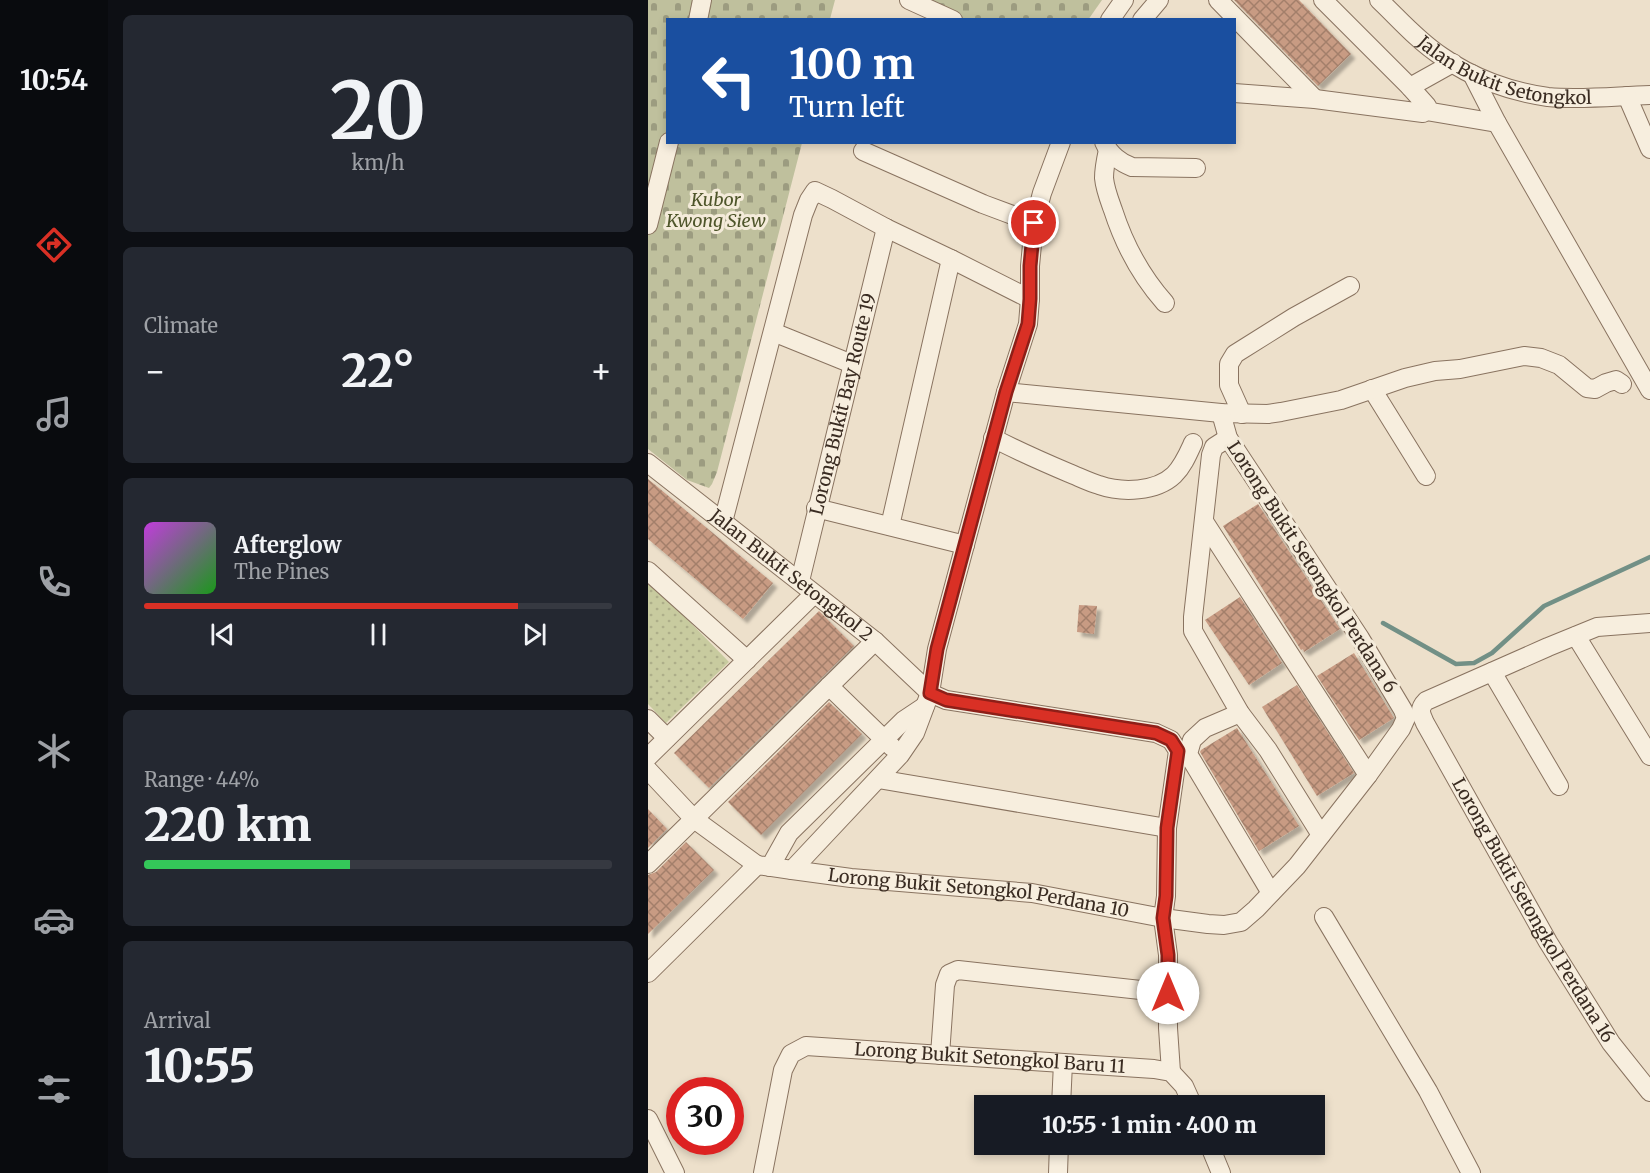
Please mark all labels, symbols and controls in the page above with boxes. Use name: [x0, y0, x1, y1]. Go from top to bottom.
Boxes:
street label: Jalan Bukit Setongkol: [1412, 30, 1592, 109]
text: 100 m: [789, 38, 915, 90]
icon: left: [690, 42, 768, 120]
text: 20: [330, 62, 426, 160]
text: 10:54: [20, 63, 88, 97]
text: Turn left: [789, 90, 904, 124]
text: km/h: [352, 150, 404, 175]
park label: Kubor Kwong Siew: [665, 188, 766, 232]
pin: [1008, 197, 1059, 248]
icon: arrive: [1017, 206, 1050, 239]
icon: directions: [33, 224, 75, 266]
street label: Lorong Bukit Bay Route 19: [804, 291, 881, 517]
text: Climate: [144, 313, 218, 338]
text: 22°: [341, 343, 415, 399]
text: −: [144, 351, 166, 392]
text: +: [590, 351, 612, 392]
icon: music: [33, 393, 75, 435]
street label: Lorong Bukit Setongkol Perdana 6: [1222, 437, 1402, 697]
street label: Jalan Bukit Setongkol 2: [705, 503, 878, 646]
text: Afterglow: [234, 531, 341, 559]
text: The Pines: [234, 559, 329, 584]
icon: phone: [33, 561, 75, 603]
icon: previous: [206, 618, 239, 651]
icon: pause: [362, 618, 395, 651]
icon: next: [518, 618, 551, 651]
icon: climate: [33, 730, 75, 772]
text: Range · 44%: [144, 767, 259, 792]
street label: Lorong Bukit Setongkol Perdana 16: [1447, 774, 1620, 1047]
text: 220 km: [144, 797, 311, 853]
street label: Lorong Bukit Setongkol Perdana 10: [826, 863, 1131, 922]
icon: car: [33, 899, 75, 941]
position arrow: [1136, 961, 1200, 1025]
text: Arrival: [144, 1008, 211, 1033]
street label: Lorong Bukit Setongkol Baru 11: [854, 1037, 1126, 1078]
text: 10:55: [144, 1038, 255, 1094]
icon: filters: [33, 1068, 75, 1110]
speed limit sign: 30: [666, 1077, 744, 1155]
text: 10:55 · 1 min · 400 m: [1042, 1111, 1257, 1139]

